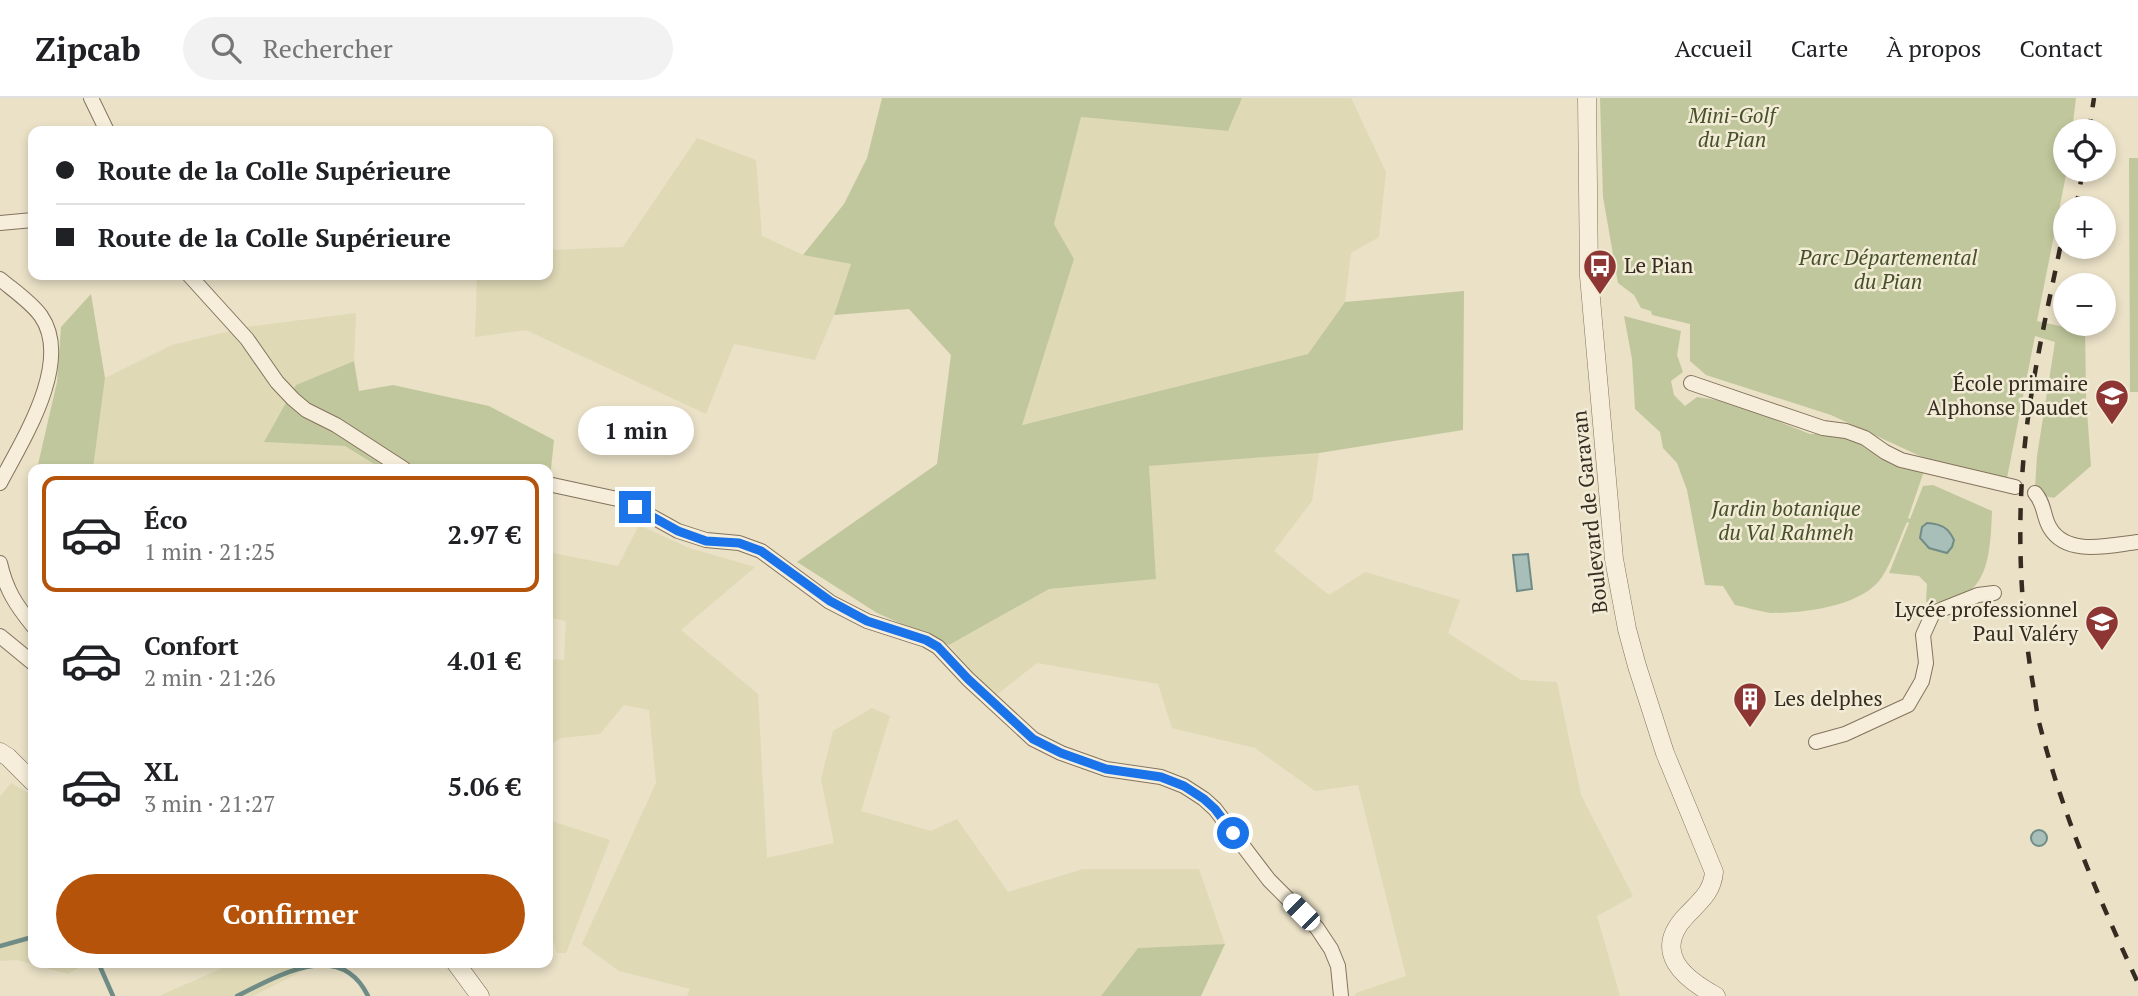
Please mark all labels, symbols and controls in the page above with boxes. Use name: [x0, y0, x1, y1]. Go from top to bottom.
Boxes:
search box: [183, 17, 673, 80]
text: Zipcab: [35, 27, 141, 70]
icon: search: [207, 29, 245, 67]
text: Rechercher: [263, 31, 393, 65]
text: Accueil: [1675, 32, 1753, 64]
text: Carte: [1791, 32, 1848, 64]
text: À propos: [1886, 32, 1982, 64]
text: Contact: [2020, 32, 2103, 64]
park label: Mini-Golf du Pian: [1687, 101, 1779, 153]
map controls: [2053, 119, 2116, 336]
button: locate: [2053, 119, 2116, 182]
text: Route de la Colle Supérieure: [98, 153, 451, 187]
button: +: [2053, 196, 2116, 259]
text: Route de la Colle Supérieure: [98, 220, 451, 254]
park label: Parc Départemental du Pian: [1798, 243, 1978, 295]
bus stop icon: Le Pian: [1581, 247, 1619, 296]
place label: Le Pian: [1624, 251, 1694, 279]
button: −: [2053, 273, 2116, 336]
place label: École primaire Alphonse Daudet: [1927, 369, 2088, 421]
school or university icon: École primaire Alphonse Daudet: [2093, 377, 2131, 426]
callout: 1 min: [577, 406, 693, 454]
street label: Boulevard de Garavan: [1564, 409, 1614, 615]
text: 1 min: [605, 415, 667, 446]
route end: [619, 491, 651, 523]
park label: Jardin botanique du Val Rahmeh: [1710, 494, 1861, 546]
text: Éco: [144, 502, 187, 536]
icon: car: [60, 503, 123, 566]
text: 2.97 €: [448, 517, 521, 551]
text: 1 min · 21:25: [144, 536, 276, 567]
place label: Lycée professionnel Paul Valéry: [1895, 595, 2078, 647]
school or university icon: Lycée professionnel Paul Valéry: [2083, 603, 2121, 652]
text: Confort: [144, 628, 239, 662]
icon: car: [60, 629, 123, 692]
text: 4.01 €: [448, 643, 521, 677]
text: 2 min · 21:26: [144, 662, 276, 693]
building icon: Les delphes: [1731, 680, 1769, 729]
place label: Les delphes: [1774, 684, 1883, 712]
text: XL: [144, 754, 178, 788]
icon: car: [60, 755, 123, 818]
text: 5.06 €: [448, 769, 521, 803]
text: 3 min · 21:27: [144, 788, 276, 819]
route start: [1217, 817, 1249, 849]
button: Confirmer: [56, 874, 525, 954]
car: [1279, 890, 1324, 934]

